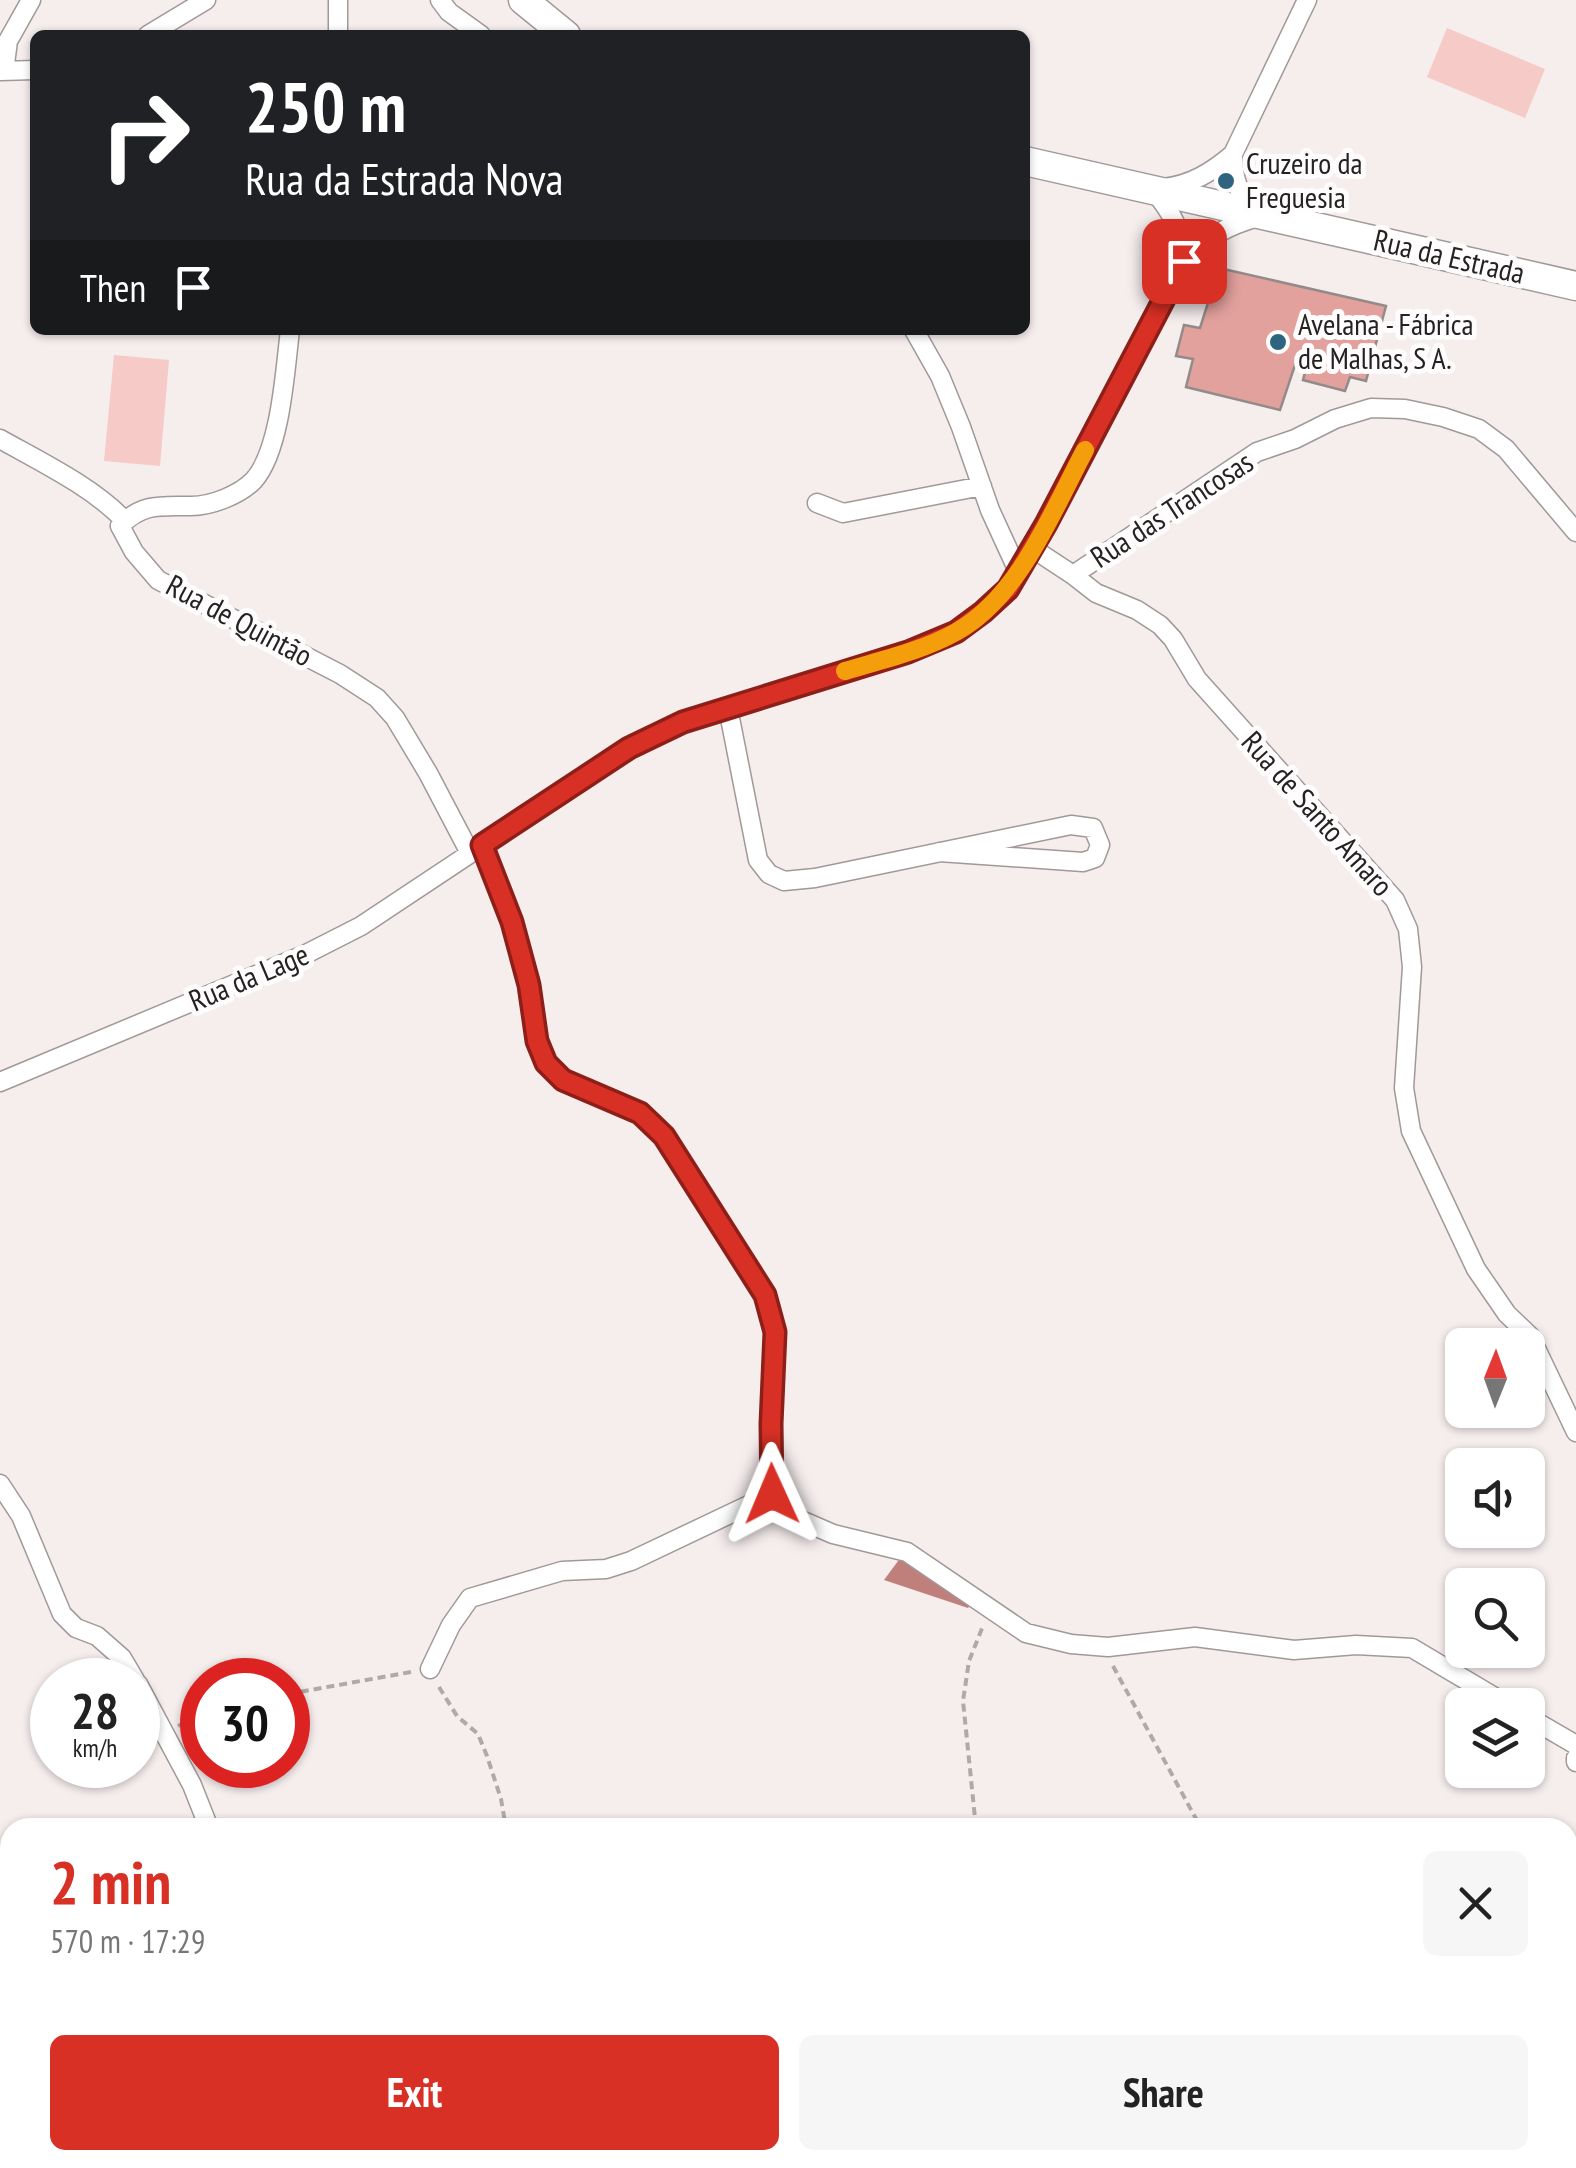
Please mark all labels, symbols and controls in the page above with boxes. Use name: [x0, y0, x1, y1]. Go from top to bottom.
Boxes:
text: 250 m: [245, 61, 406, 151]
icon: right: [80, 70, 210, 200]
place label: Cruzeiro da Freguesia: [1246, 143, 1362, 216]
text: Rua da Estrada Nova: [245, 149, 564, 207]
marker: Cruzeiro da Freguesia: [1215, 170, 1237, 192]
pin: [1142, 219, 1227, 304]
street label: Rua da Estrada: [1370, 219, 1529, 292]
icon: arrive: [1157, 234, 1212, 289]
icon: arrive: [166, 260, 221, 315]
text: Then: [80, 263, 146, 312]
place label: Avelana - Fábrica de Malhas, S A.: [1298, 304, 1473, 377]
marker: Avelana - Fábrica de Malhas, S A.: [1267, 331, 1289, 353]
street label: Rua das Trancosas: [1083, 442, 1260, 576]
street label: Rua de Quintão: [160, 565, 319, 674]
street label: Rua de Santo Amaro: [1234, 722, 1403, 904]
street label: Rua da Lage: [183, 934, 314, 1019]
north arrow: [1445, 1328, 1545, 1428]
map controls: [1445, 1328, 1545, 1788]
position arrow: [720, 1442, 824, 1546]
button: sound: [1445, 1448, 1545, 1548]
button: search: [1445, 1568, 1545, 1668]
speed limit sign: 30: [180, 1658, 310, 1788]
text: 28: [71, 1678, 119, 1743]
button: layers: [1445, 1688, 1545, 1788]
text: km/h: [73, 1732, 117, 1764]
text: 2 min: [50, 1843, 171, 1921]
button: close: [1423, 1851, 1528, 1956]
text: 570 m · 17:29: [50, 1920, 205, 1962]
button: Exit: [50, 2035, 779, 2150]
button: Share: [799, 2035, 1528, 2150]

